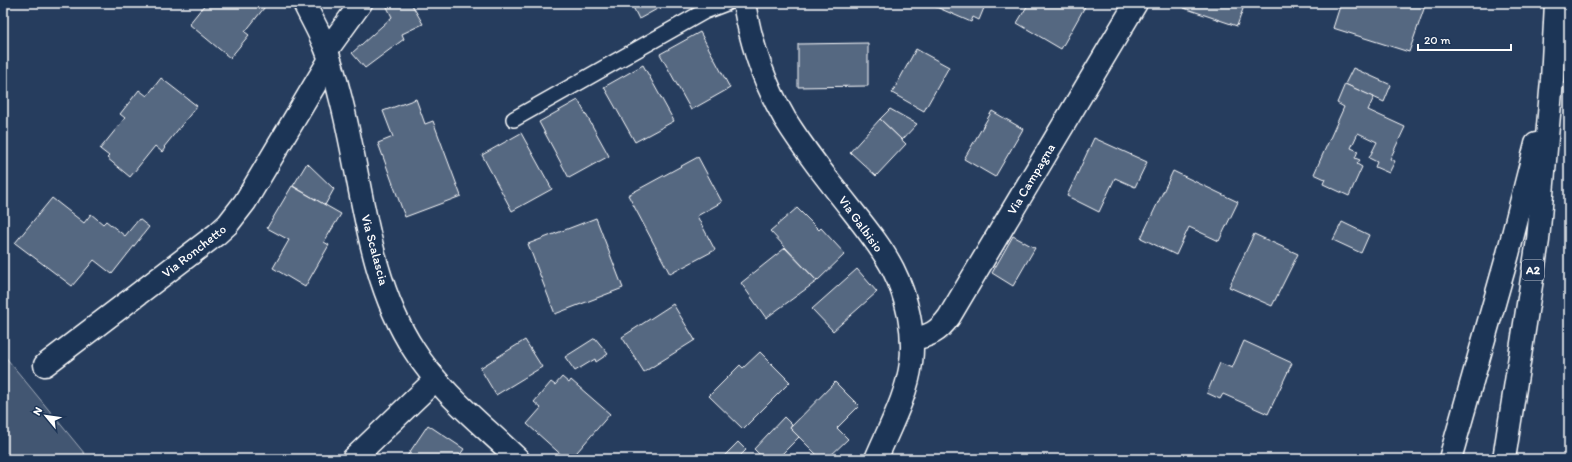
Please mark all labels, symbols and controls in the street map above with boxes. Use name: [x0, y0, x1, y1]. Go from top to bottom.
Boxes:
scale bar: [1418, 26, 1511, 52]
text: 20 m: [1424, 33, 1451, 47]
street label: Via Campagna: [1004, 140, 1058, 217]
street label: Via Galbisio: [836, 193, 887, 255]
street label: Via Scalascia: [358, 213, 392, 287]
street label: Via Ronchetto: [159, 221, 229, 281]
road number: A2: [1522, 260, 1544, 280]
north arrow: [26, 396, 66, 436]
text: N: [30, 405, 45, 418]

